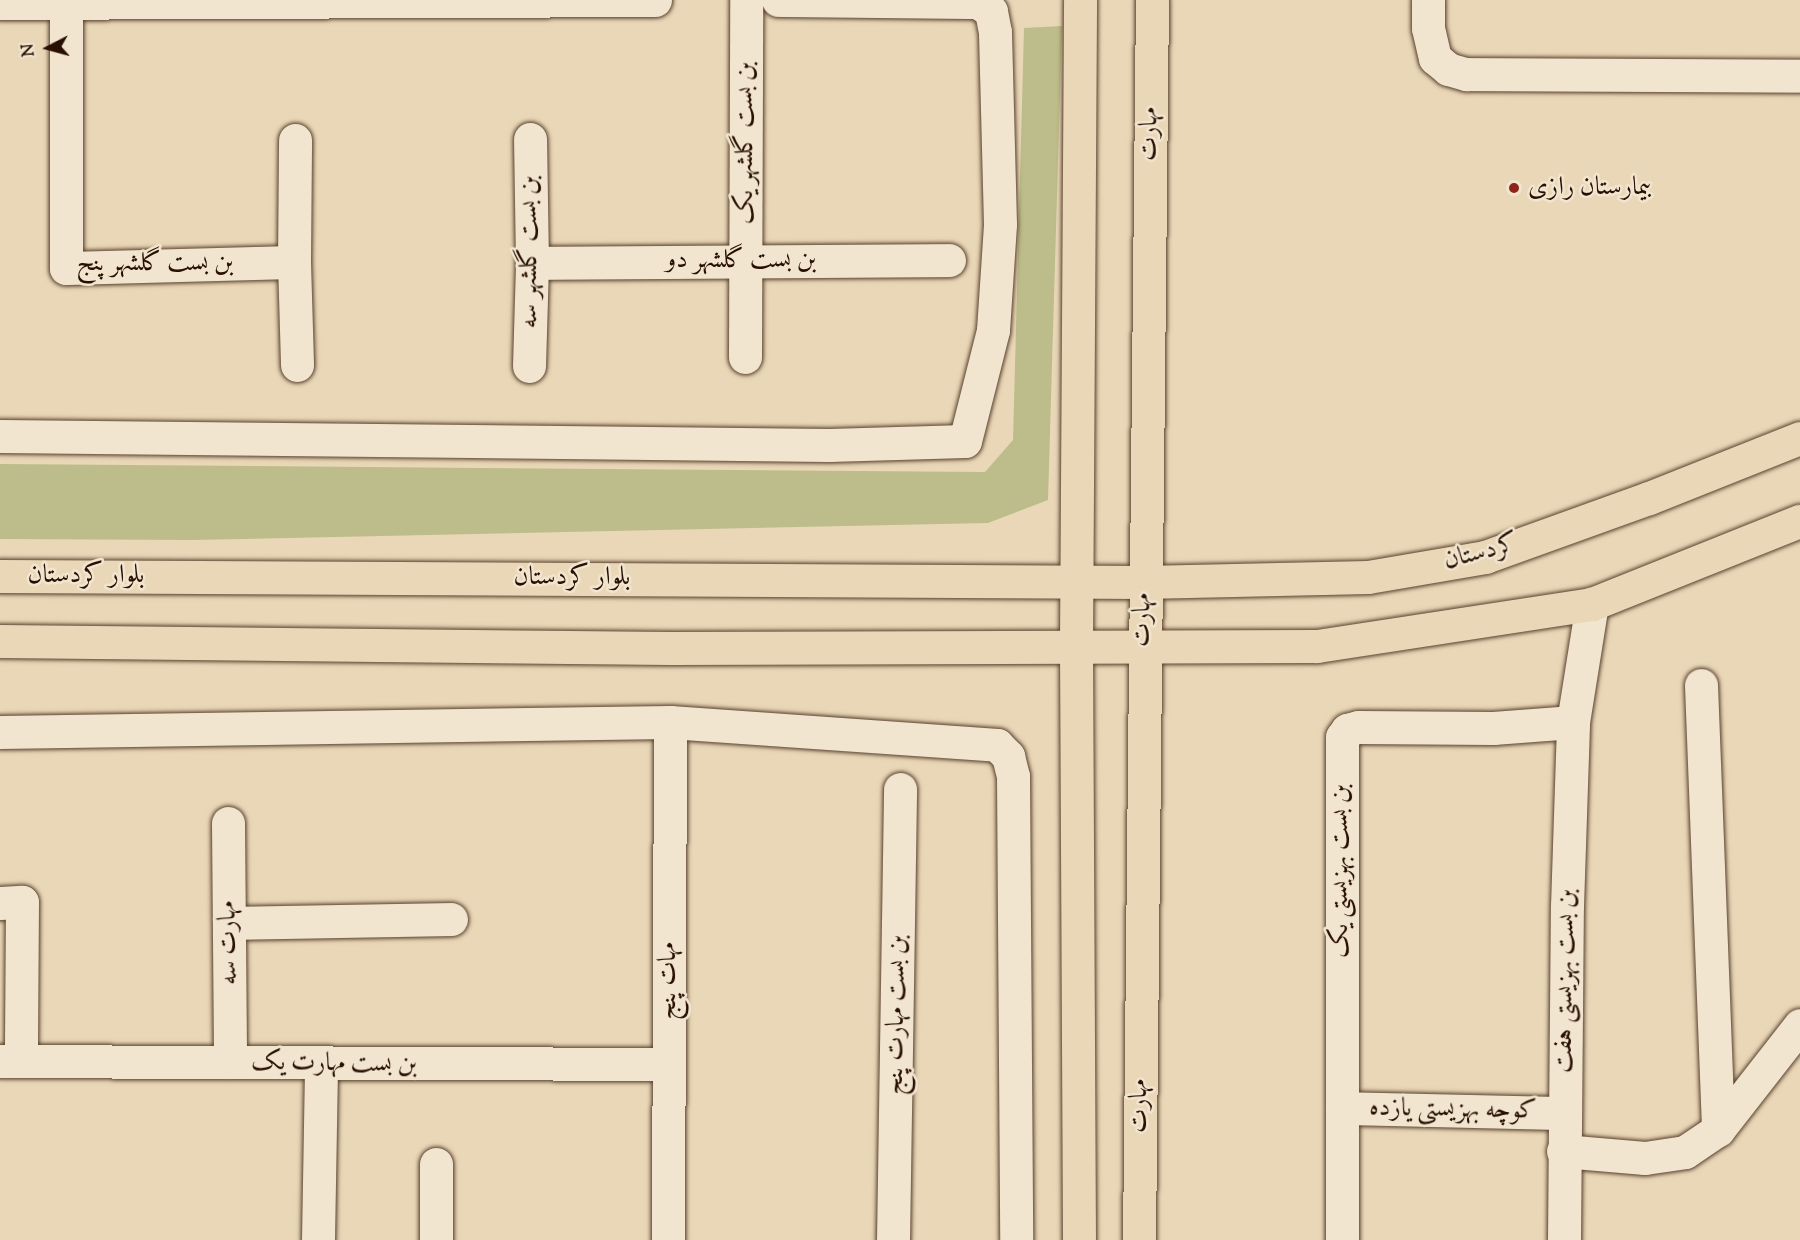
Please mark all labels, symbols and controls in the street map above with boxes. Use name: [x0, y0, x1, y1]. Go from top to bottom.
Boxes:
north arrow: [18, 18, 78, 78]
text: N: [17, 42, 42, 57]
street label: بن بست گلشهر یک: [730, 62, 762, 224]
street label: مهارت: [1134, 107, 1166, 161]
place label: بیمارستان رازی: [1528, 172, 1651, 204]
street label: بن بست گلشهر سه: [514, 175, 546, 329]
marker: بیمارستان رازی: [1505, 179, 1523, 197]
street label: بن بست گلشهر دو: [666, 245, 816, 277]
street label: بن بست گلشهر پنج: [76, 248, 234, 280]
street label: کردستان: [1441, 529, 1521, 577]
street label: بلوار کردستان: [28, 560, 144, 592]
street label: بلوار کردستان: [514, 562, 630, 594]
street label: مهارت: [1127, 593, 1159, 647]
street label: بن بست بهزیستی یک: [1325, 784, 1357, 958]
street label: بن بست بهزیستی هفت: [1549, 889, 1583, 1073]
street label: مهارت سه: [213, 901, 245, 985]
street label: بن بست مهارت پنج: [880, 935, 914, 1095]
street label: مهات پنج: [653, 942, 685, 1020]
street label: بن بست مهارت یک: [251, 1047, 417, 1081]
street label: مهارت: [1124, 1079, 1156, 1133]
street label: کوچه بهزیستی یازده: [1369, 1093, 1537, 1127]

